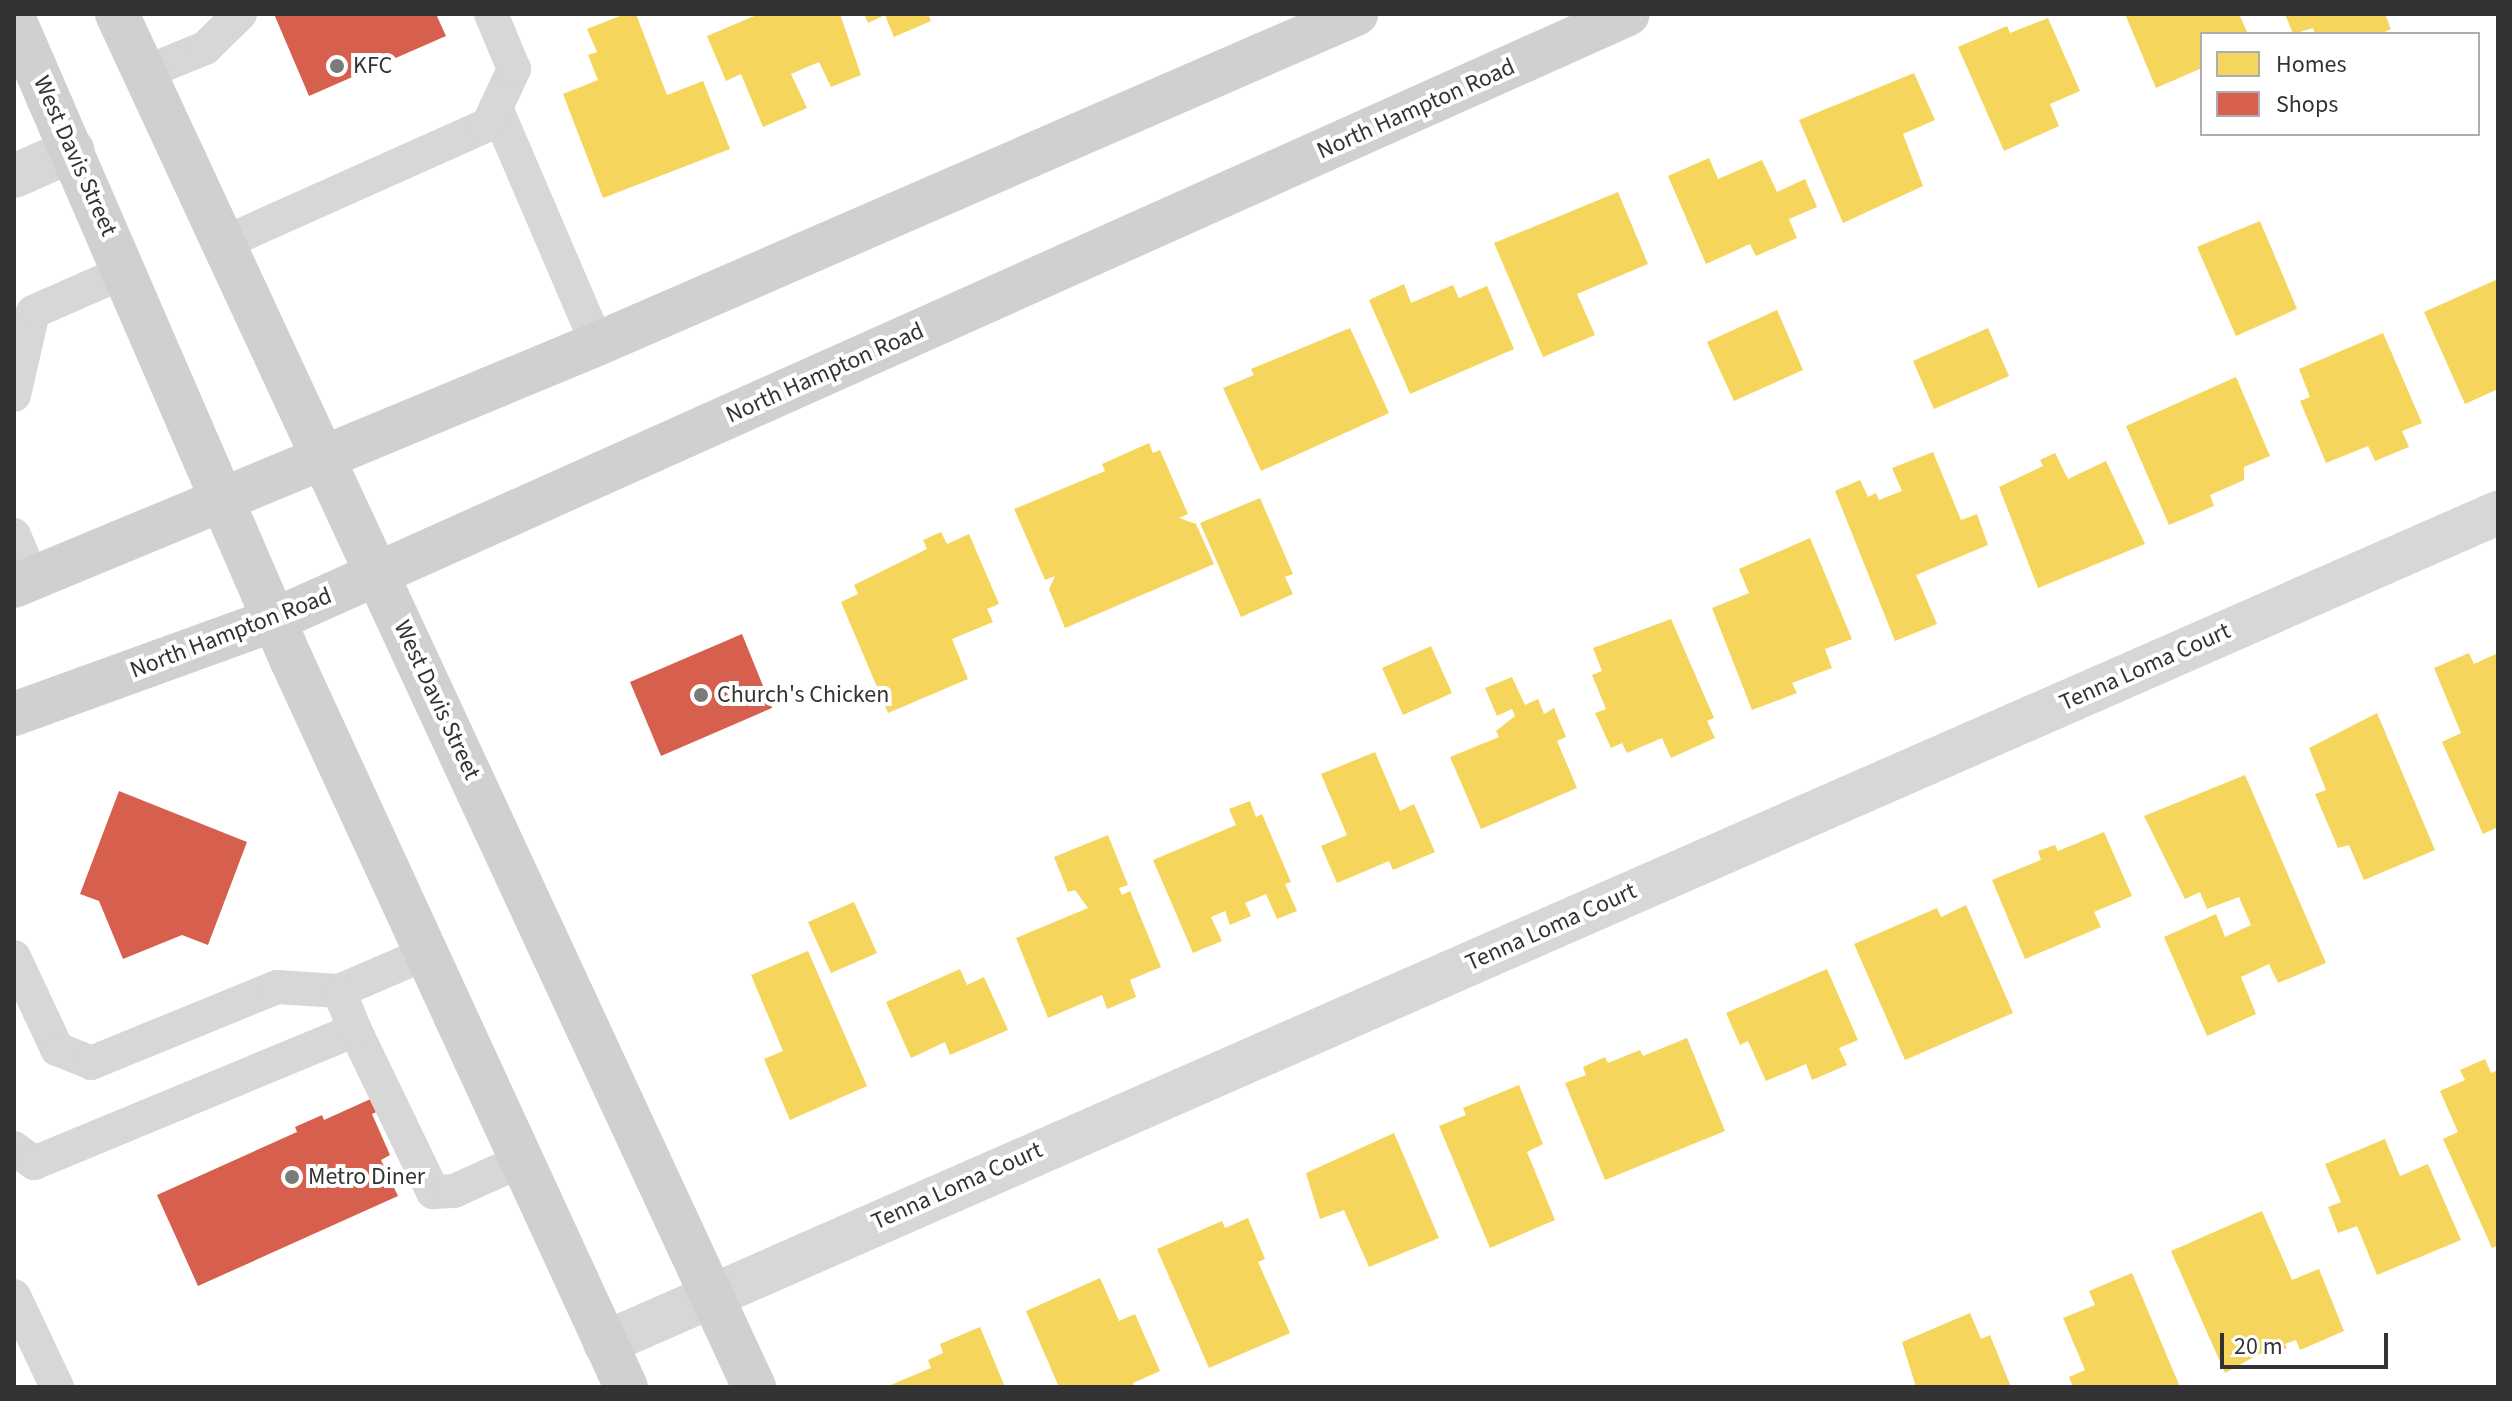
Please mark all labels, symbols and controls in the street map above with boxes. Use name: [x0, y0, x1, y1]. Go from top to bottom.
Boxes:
legend: [2200, 32, 2480, 136]
text: Homes: [2276, 47, 2347, 82]
place label: KFC: [353, 52, 392, 80]
street label: North Hampton Road: [1313, 52, 1519, 166]
marker: KFC: [328, 57, 346, 75]
street label: West Davis Street: [27, 71, 123, 241]
text: Shops: [2276, 87, 2338, 122]
street label: North Hampton Road: [722, 316, 928, 430]
street label: North Hampton Road: [126, 581, 336, 685]
street label: West Davis Street: [388, 616, 486, 784]
street label: Tenna Loma Court: [2055, 616, 2235, 718]
place label: Church's Chicken: [717, 681, 889, 709]
marker: Church's Chicken: [692, 686, 710, 704]
street label: Tenna Loma Court: [1461, 876, 1641, 978]
street label: Tenna Loma Court: [867, 1135, 1047, 1237]
place label: Metro Diner: [308, 1163, 425, 1191]
marker: Metro Diner: [283, 1168, 301, 1186]
scale bar: [2224, 1317, 2392, 1367]
text: 20 m: [2234, 1329, 2283, 1364]

